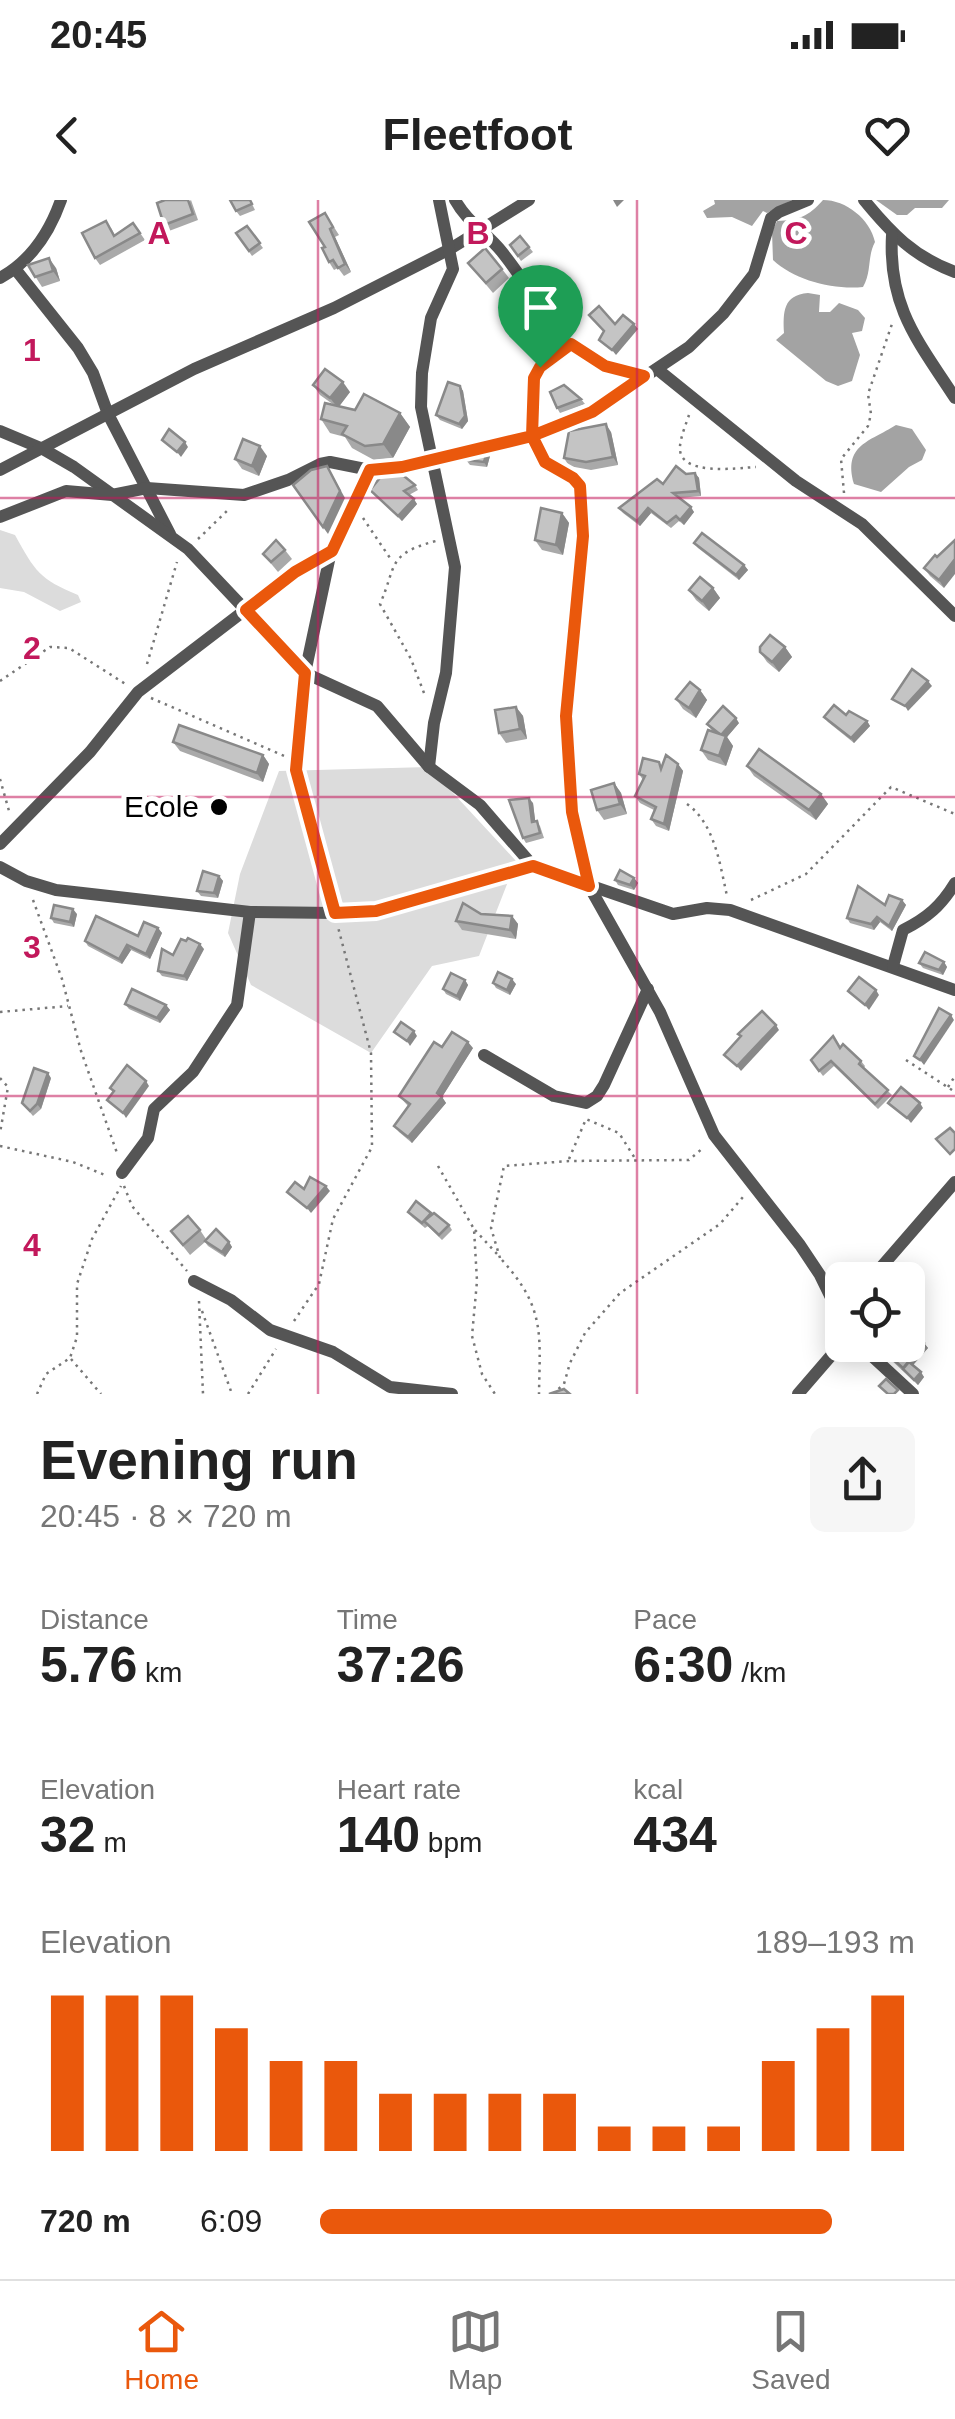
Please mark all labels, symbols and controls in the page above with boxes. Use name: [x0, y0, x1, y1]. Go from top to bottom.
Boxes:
text: 20:45: [50, 14, 147, 56]
icon: back: [40, 108, 95, 163]
icon: heart: [860, 108, 915, 163]
text: Fleetfoot: [383, 109, 572, 160]
text: A: [147, 215, 171, 251]
text: B: [466, 215, 490, 251]
text: C: [784, 215, 808, 251]
pin: [498, 265, 583, 368]
icon: arrive: [513, 280, 568, 335]
text: 1: [23, 332, 41, 368]
text: 2: [23, 630, 41, 666]
place label: Ecole: [124, 790, 199, 823]
marker: Ecole: [208, 796, 230, 818]
text: 3: [23, 929, 41, 965]
text: 4: [23, 1227, 41, 1263]
map controls: [825, 1262, 925, 1362]
button: locate: [825, 1262, 925, 1362]
button: share: [810, 1427, 915, 1532]
text: Evening run: [40, 1429, 358, 1491]
text: 20:45 · 8 × 720 m: [40, 1498, 292, 1534]
text: Distance: [40, 1604, 149, 1635]
text: Time: [337, 1604, 398, 1635]
text: Pace: [633, 1604, 697, 1635]
text: 5.76: [40, 1637, 137, 1693]
text: 37:26: [337, 1637, 465, 1693]
text: 6:30: [633, 1637, 733, 1693]
text: km: [137, 1657, 182, 1688]
text: /km: [733, 1657, 786, 1688]
text: Elevation: [40, 1774, 155, 1805]
text: Heart rate: [337, 1774, 461, 1805]
text: kcal: [633, 1774, 683, 1805]
text: 32: [40, 1807, 96, 1863]
text: 140: [337, 1807, 420, 1863]
text: 434: [633, 1807, 717, 1863]
text: m: [96, 1827, 127, 1858]
text: bpm: [420, 1827, 482, 1858]
text: Elevation: [40, 1924, 172, 1960]
text: 189–193 m: [755, 1924, 915, 1960]
text: 720 m: [40, 2203, 131, 2239]
text: 6:09: [200, 2203, 262, 2239]
tab: Home: [124, 2304, 199, 2396]
tab: Map: [448, 2304, 503, 2396]
tab: Saved: [751, 2304, 831, 2396]

